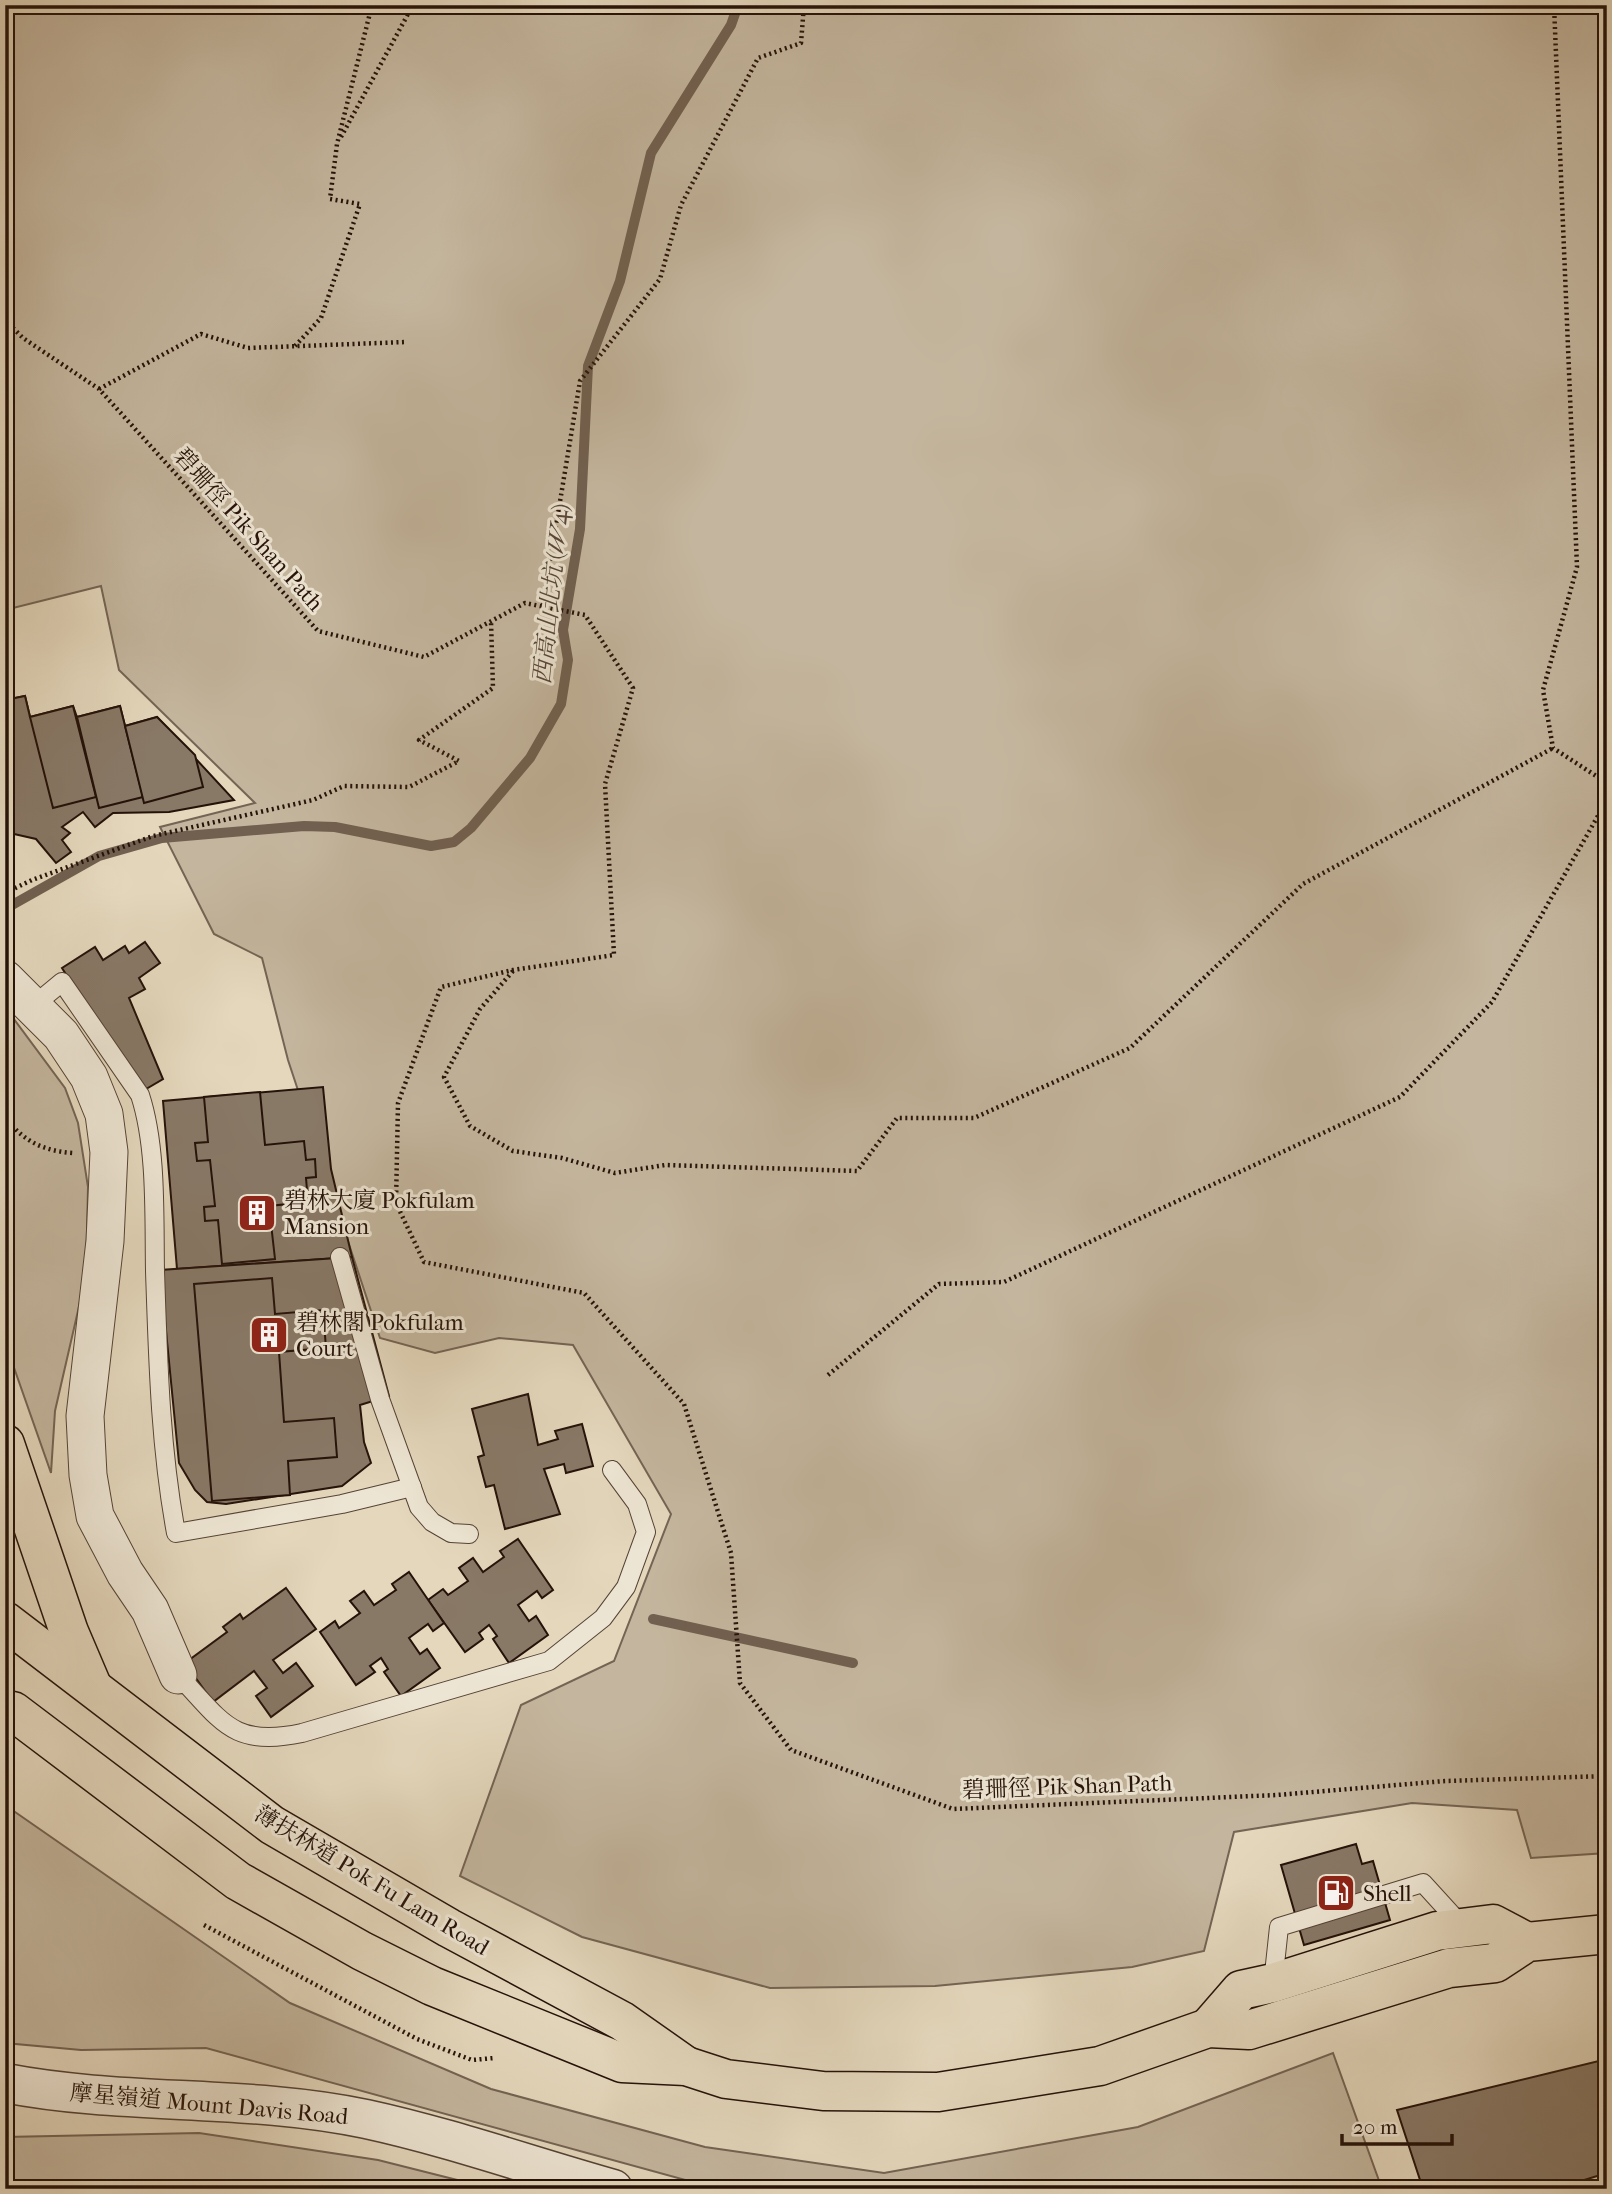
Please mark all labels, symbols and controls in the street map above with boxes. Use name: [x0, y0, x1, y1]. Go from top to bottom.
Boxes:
street label: 碧珊徑 Pik Shan Path: [168, 442, 329, 617]
water label: 西高山北坑 (W4): [528, 502, 574, 686]
place label: 碧林大廈 Pokfulam Mansion: [284, 1187, 475, 1240]
building icon: 碧林大廈 Pokfulam Mansion: [236, 1192, 278, 1234]
place label: 碧林閣 Pokfulam Court: [296, 1309, 464, 1362]
building icon: 碧林閣 Pokfulam Court: [248, 1314, 290, 1356]
street label: 碧珊徑 Pik Shan Path: [961, 1769, 1173, 1804]
street label: 薄扶林道 Pok Fu Lam Road: [250, 1800, 494, 1961]
fuel station icon: Shell: [1315, 1872, 1357, 1914]
place label: Shell: [1363, 1880, 1412, 1907]
street label: 摩星嶺道 Mount Davis Road: [69, 2079, 350, 2130]
scale bar: [1342, 2103, 1453, 2147]
text: 20 m: [1353, 2115, 1398, 2139]

